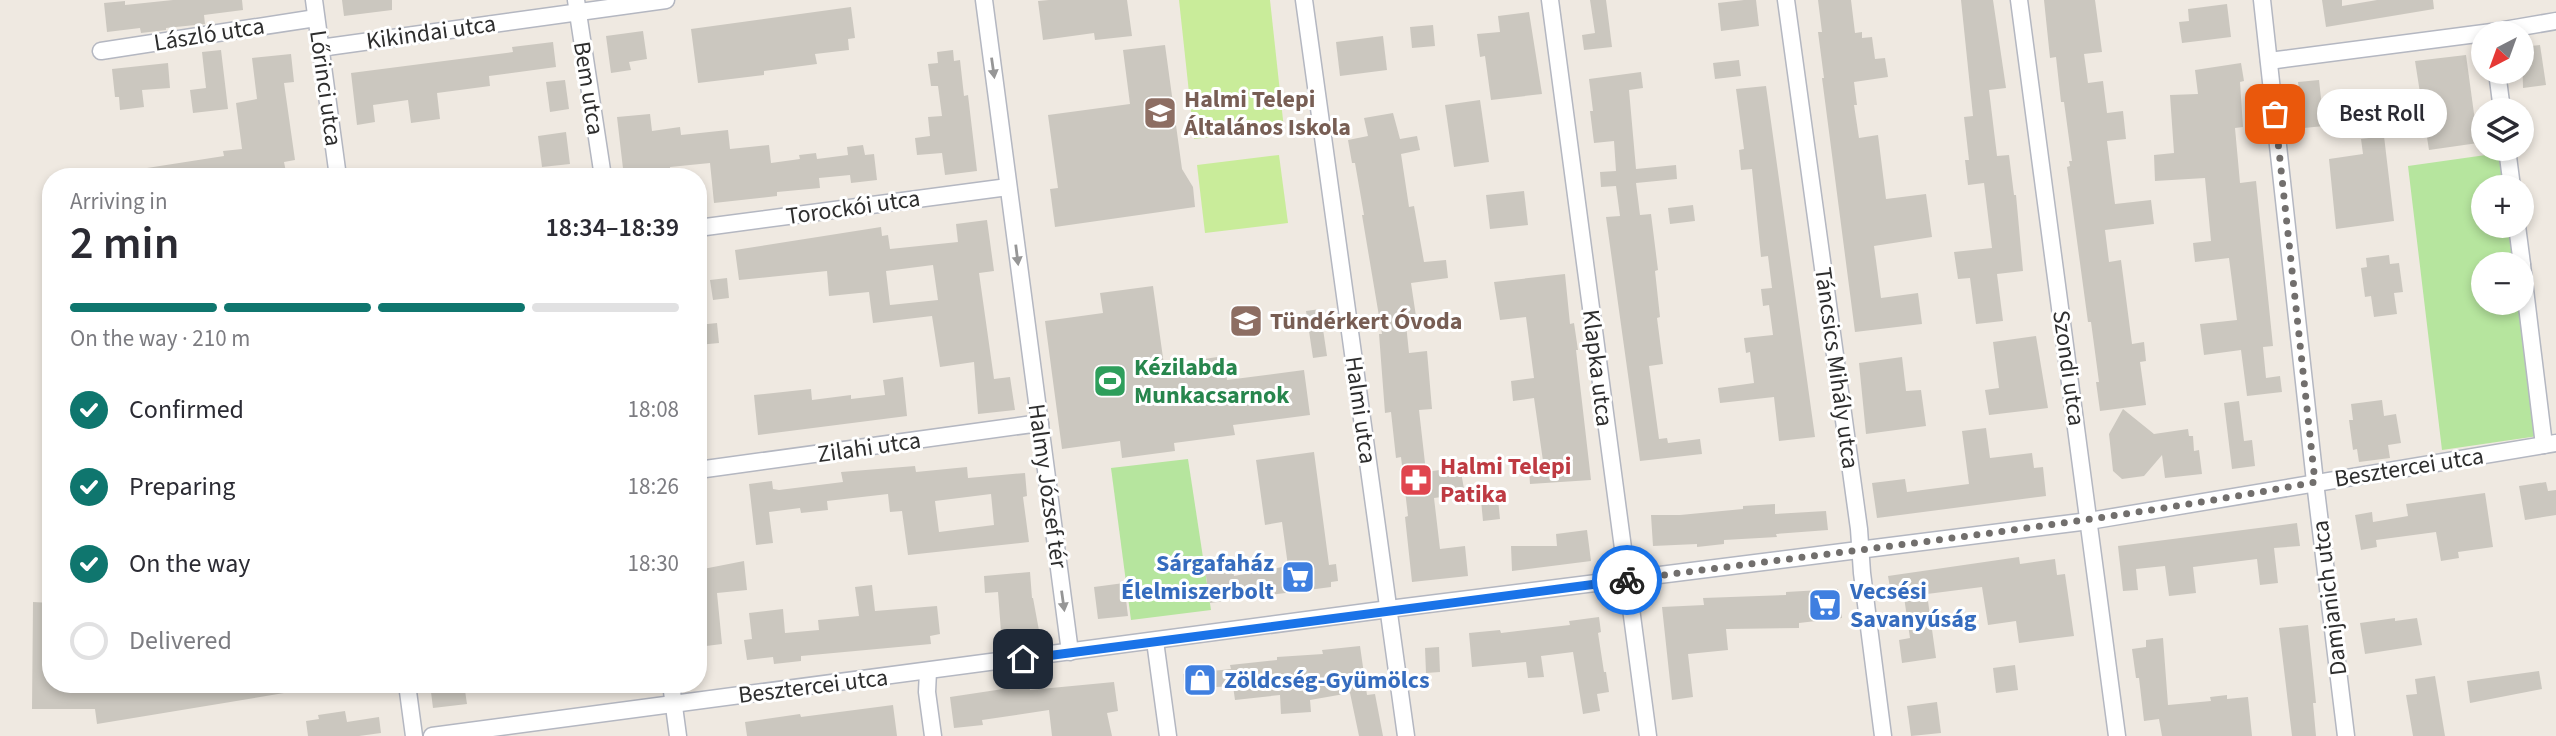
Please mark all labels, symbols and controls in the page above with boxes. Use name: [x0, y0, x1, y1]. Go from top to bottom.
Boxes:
street label: Kikindai utca: [364, 6, 498, 59]
street label: László utca: [151, 8, 267, 61]
north arrow: [2471, 21, 2534, 84]
map controls: [2471, 21, 2534, 315]
street label: Lőrinci utca: [300, 28, 351, 148]
street label: Bem utca: [564, 39, 613, 137]
one-way arrow: [987, 57, 998, 79]
place label: Halmi Telepi Általános Iskola: [1183, 82, 1351, 145]
pin: [2245, 84, 2305, 144]
callout: Best Roll: [2317, 90, 2446, 138]
school or university icon: Halmi Telepi Általános Iskola: [1141, 94, 1179, 132]
icon: bag: [2256, 95, 2294, 133]
text: Best Roll: [2339, 97, 2425, 130]
button: layers: [2471, 98, 2534, 161]
button: +: [2471, 175, 2534, 238]
street label: Torockói utca: [784, 181, 922, 234]
text: Arriving in: [70, 185, 168, 218]
text: 18:34–18:39: [546, 209, 679, 246]
text: 2 min: [70, 211, 179, 276]
one-way arrow: [1012, 244, 1023, 266]
button: −: [2471, 252, 2534, 315]
street label: Táncsics Mihály utca: [1805, 265, 1868, 471]
school or university icon: Tündérkert Óvoda: [1227, 302, 1265, 340]
place label: Tündérkert Óvoda: [1270, 304, 1462, 339]
street label: Klapka utca: [1573, 308, 1622, 429]
street label: Szondi utca: [2043, 308, 2094, 428]
text: On the way · 210 m: [70, 322, 250, 355]
place label: Kézilabda Munkacsarnok: [1134, 350, 1290, 413]
street label: Halmi utca: [1336, 354, 1385, 466]
sports icon: Kézilabda Munkacsarnok: [1091, 362, 1129, 400]
icon: check: [70, 391, 108, 429]
text: Confirmed: [129, 391, 244, 428]
text: 18:08: [628, 393, 679, 426]
street label: Halmy József tér: [1019, 401, 1076, 571]
street label: Zilahi utca: [815, 423, 923, 472]
street label: Besztercei utca: [2332, 438, 2486, 497]
place label: Halmi Telepi Patika: [1440, 449, 1571, 512]
pharmacy icon: Halmi Telepi Patika: [1397, 461, 1435, 499]
icon: check: [70, 468, 108, 506]
text: Preparing: [129, 468, 235, 505]
text: 18:26: [628, 470, 679, 503]
street label: Damjanich utca: [2303, 518, 2356, 678]
icon: check: [70, 545, 108, 583]
text: On the way: [129, 545, 250, 582]
courier: [1592, 545, 1662, 615]
place label: Sárgafaház Élelmiszerbolt: [1121, 546, 1274, 609]
text: 18:30: [628, 547, 679, 580]
supermarket icon: Sárgafaház Élelmiszerbolt: [1279, 558, 1317, 596]
icon: bike: [1608, 561, 1646, 599]
place label: Vecsési Savanyúság: [1849, 574, 1977, 637]
supermarket icon: Vecsési Savanyúság: [1806, 586, 1844, 624]
one-way arrow: [1058, 591, 1069, 613]
text: Delivered: [129, 622, 232, 659]
pin: [993, 629, 1053, 689]
icon: home: [1004, 640, 1042, 678]
street label: Besztercei utca: [736, 660, 890, 713]
shop icon: Zöldcség-Gyümölcs: [1181, 661, 1219, 699]
place label: Zöldcség-Gyümölcs: [1224, 663, 1430, 698]

